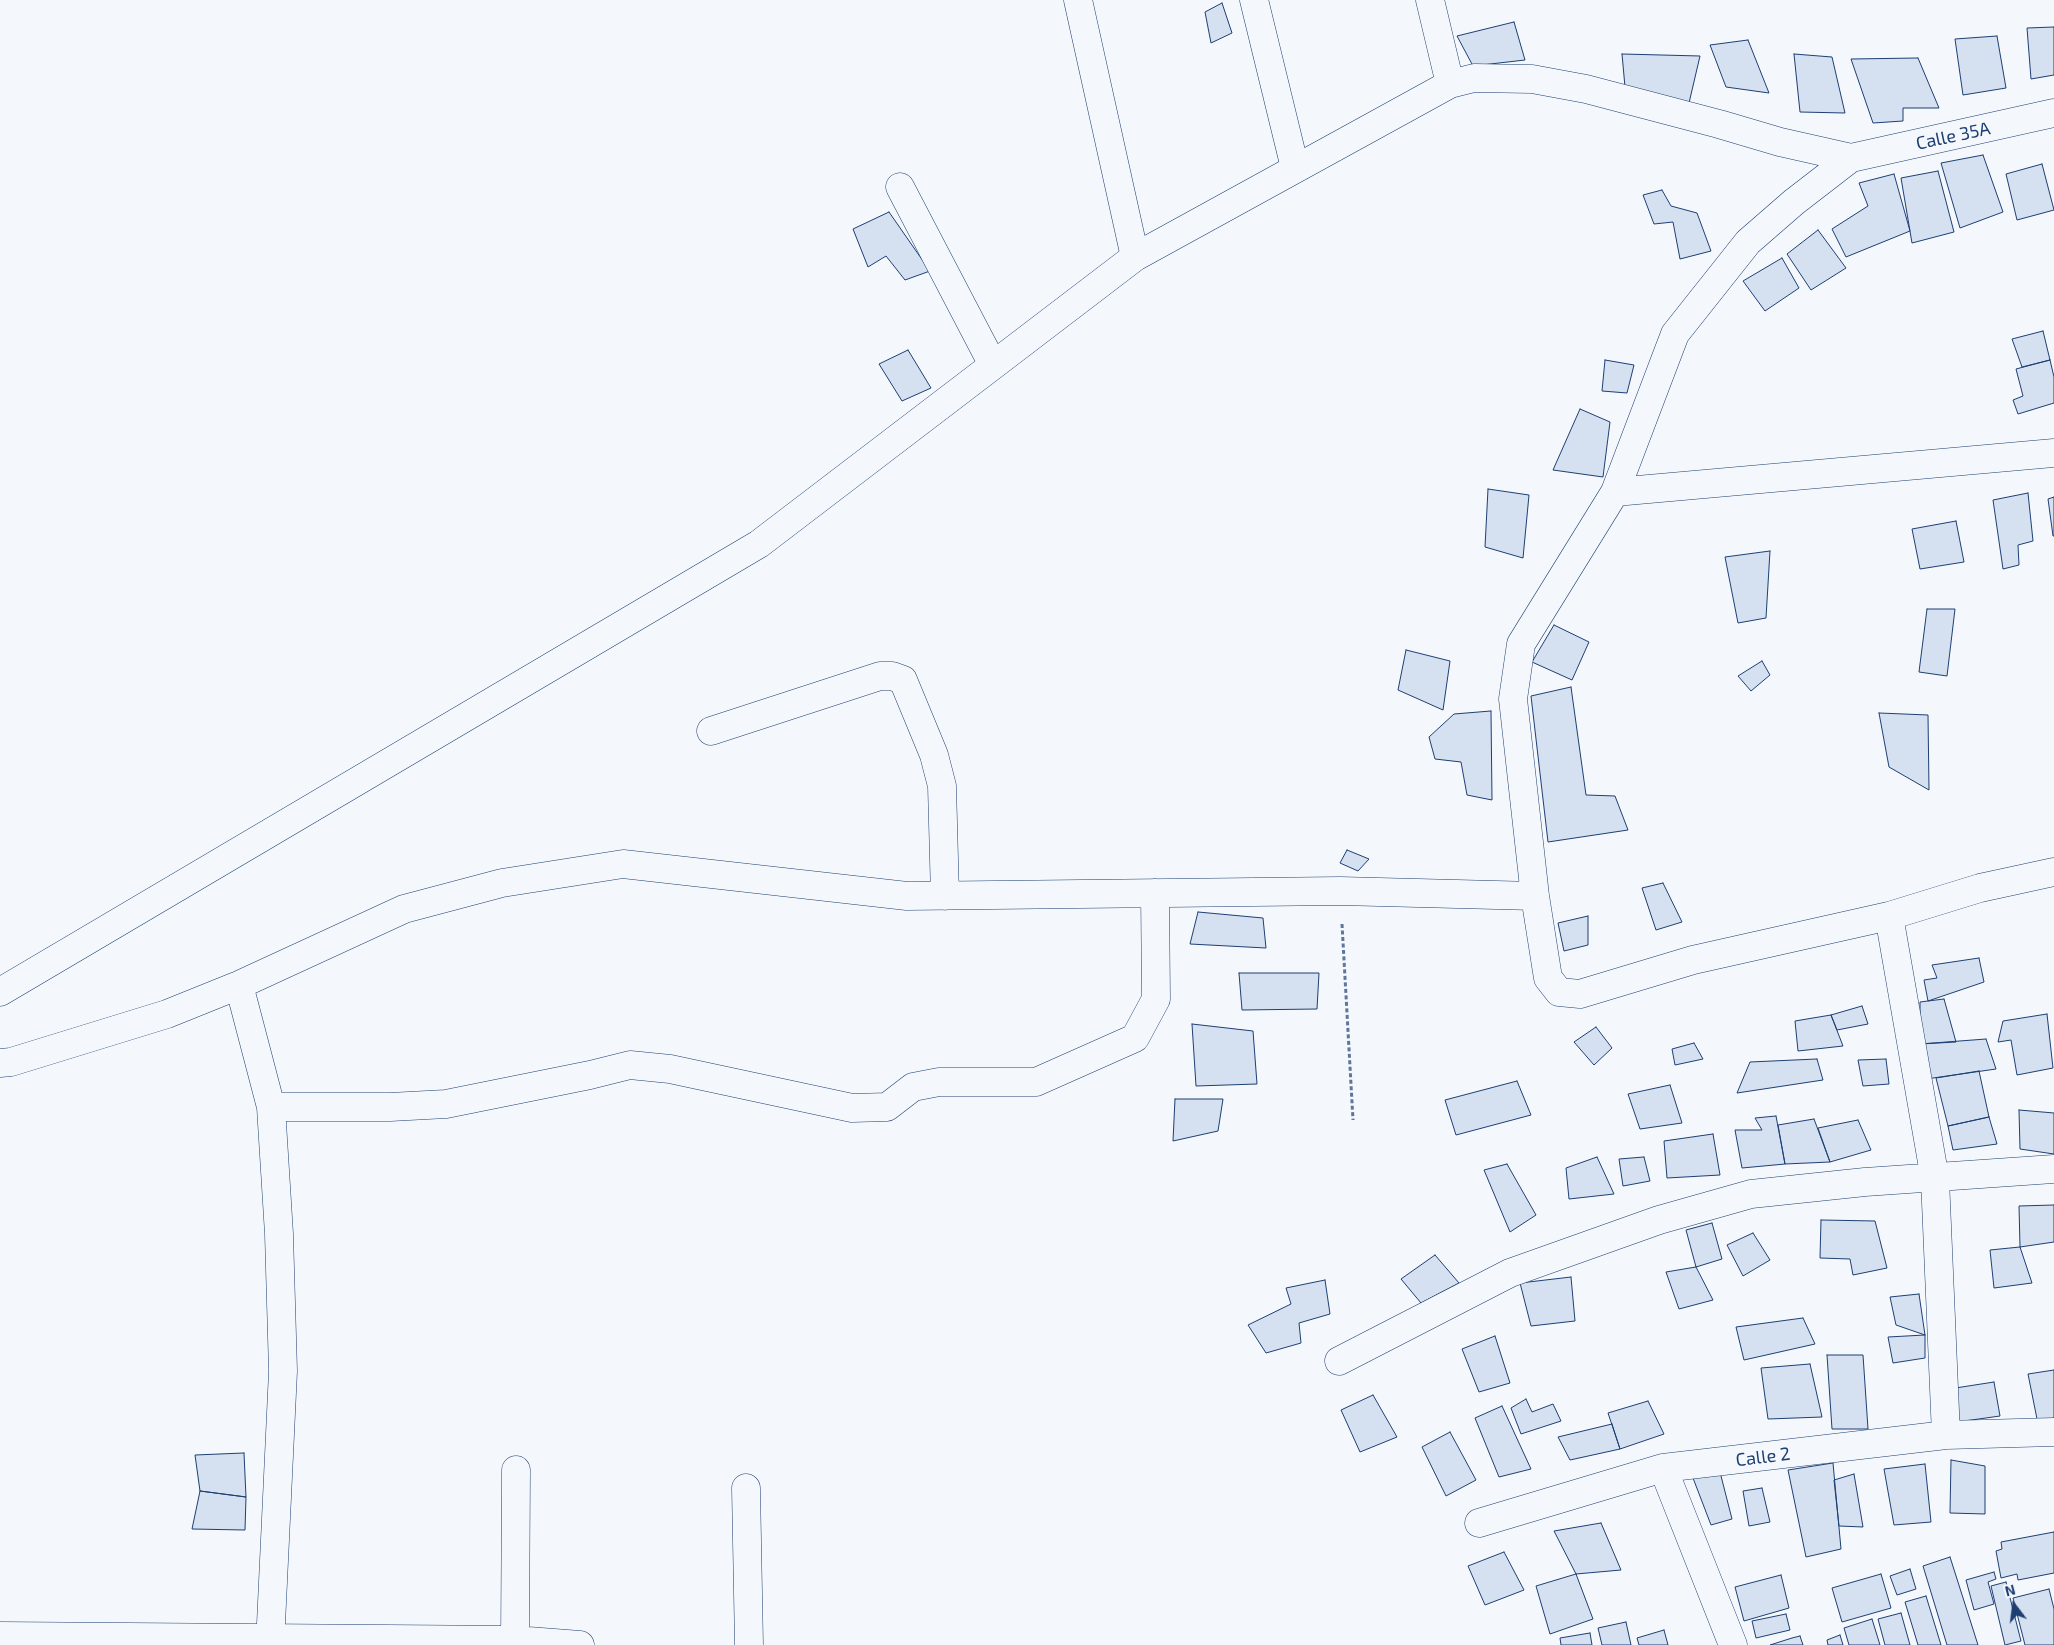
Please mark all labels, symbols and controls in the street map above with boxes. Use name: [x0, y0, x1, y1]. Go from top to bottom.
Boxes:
street label: Calle 35A: [1914, 118, 1992, 154]
street label: Calle 2: [1735, 1443, 1791, 1471]
north arrow: [1989, 1580, 2039, 1630]
text: N: [2003, 1581, 2017, 1600]

